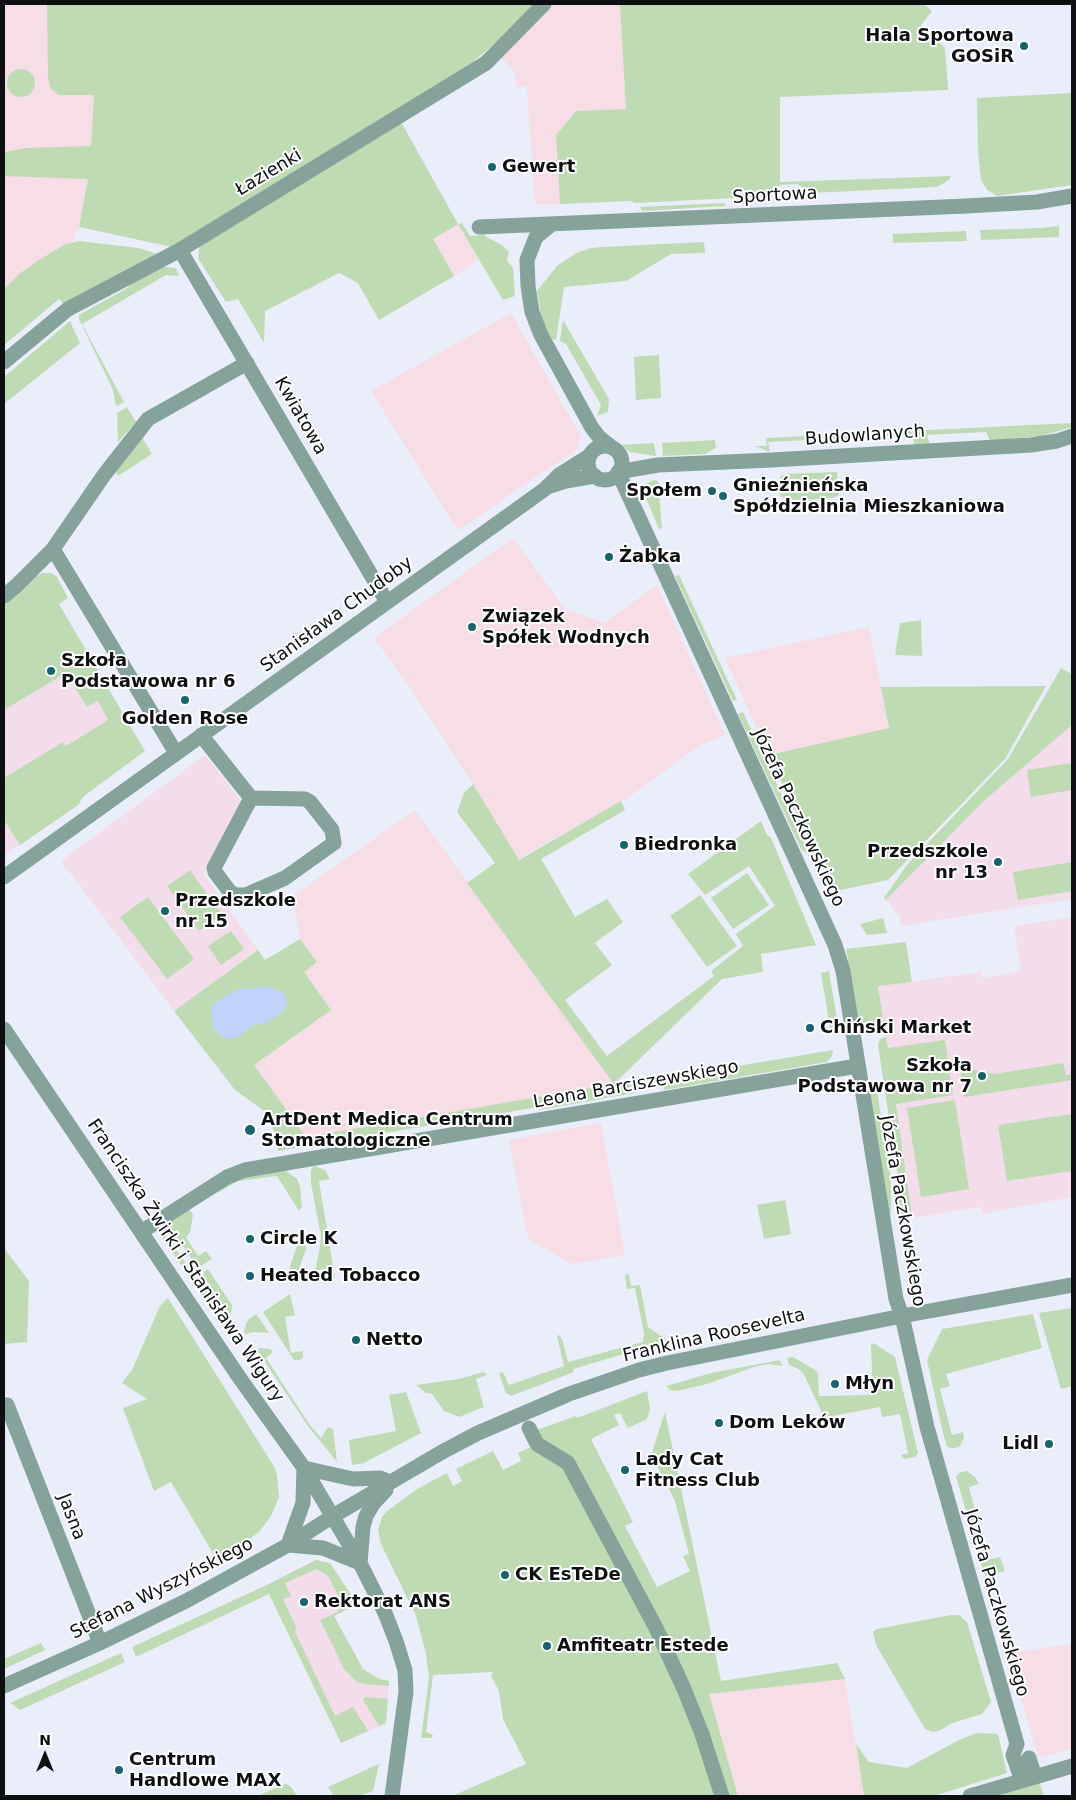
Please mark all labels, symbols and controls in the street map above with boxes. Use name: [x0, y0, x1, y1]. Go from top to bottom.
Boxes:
place label: Hala Sportowa GOSiR: [865, 25, 1014, 68]
marker: Hala Sportowa GOSiR: [1018, 40, 1030, 52]
street label: Łazienki: [232, 145, 306, 201]
place label: Gewert: [502, 156, 575, 178]
marker: Gewert: [486, 161, 498, 173]
street label: Sportowa: [732, 183, 818, 209]
street label: Kwiatowa: [269, 373, 331, 459]
street label: Budowlanych: [804, 421, 926, 451]
place label: Gnieźnieńska Spółdzielnia Mieszkaniowa: [733, 475, 1005, 518]
place label: Społem: [626, 480, 702, 502]
marker: Społem: [706, 485, 718, 497]
marker: Gnieźnieńska Spółdzielnia Mieszkaniowa: [717, 490, 729, 502]
place label: Żabka: [619, 546, 681, 568]
marker: Żabka: [603, 551, 615, 563]
street label: Stanisława Chudoby: [257, 553, 417, 677]
place label: Związek Spółek Wodnych: [482, 606, 650, 649]
marker: Związek Spółek Wodnych: [466, 621, 478, 633]
place label: Szkoła Podstawowa nr 6: [61, 650, 235, 692]
marker: Szkoła Podstawowa nr 6: [45, 665, 57, 677]
marker: Golden Rose: [179, 694, 191, 706]
place label: Golden Rose: [122, 708, 248, 730]
street label: Józefa Paczkowskiego: [747, 725, 849, 911]
place label: Biedronka: [634, 834, 737, 856]
marker: Biedronka: [618, 839, 630, 851]
place label: Przedszkole nr 13: [867, 841, 988, 884]
marker: Przedszkole nr 13: [992, 856, 1004, 868]
place label: Przedszkole nr 15: [175, 890, 296, 932]
marker: Przedszkole nr 15: [159, 905, 171, 917]
place label: Chiński Market: [820, 1017, 971, 1039]
marker: Chiński Market: [804, 1022, 816, 1034]
place label: Szkoła Podstawowa nr 7: [798, 1055, 972, 1098]
street label: Leona Barciszewskiego: [532, 1056, 740, 1114]
marker: Szkoła Podstawowa nr 7: [976, 1070, 988, 1082]
place label: ArtDent Medica Centrum Stomatologiczne: [261, 1109, 513, 1152]
street label: Józefa Paczkowskiego: [875, 1114, 929, 1308]
street label: Franciszka Żwirki i Stanisława Wigury: [82, 1115, 288, 1407]
marker: ArtDent Medica Centrum Stomatologiczne: [243, 1123, 257, 1137]
place label: Circle K: [260, 1228, 338, 1250]
marker: Circle K: [244, 1233, 256, 1245]
place label: Heated Tobacco: [260, 1265, 420, 1287]
marker: Heated Tobacco: [244, 1270, 256, 1282]
street label: Franklina Roosevelta: [621, 1305, 807, 1367]
place label: Netto: [366, 1329, 423, 1351]
marker: Netto: [350, 1334, 362, 1346]
place label: Młyn: [845, 1373, 894, 1395]
marker: Młyn: [829, 1378, 841, 1390]
place label: Dom Leków: [729, 1412, 845, 1434]
marker: Dom Leków: [713, 1417, 725, 1429]
place label: Lidl: [1002, 1433, 1039, 1455]
marker: Lidl: [1043, 1438, 1055, 1450]
place label: Lady Cat Fitness Club: [635, 1449, 760, 1492]
marker: Lady Cat Fitness Club: [619, 1464, 631, 1476]
street label: Jasna: [52, 1491, 90, 1543]
street label: Józefa Paczkowskiego: [959, 1507, 1033, 1699]
street label: Stefana Wyszyńskiego: [67, 1533, 257, 1645]
place label: CK EsTeDe: [515, 1564, 621, 1586]
marker: CK EsTeDe: [499, 1569, 511, 1581]
place label: Rektorat ANS: [314, 1591, 451, 1613]
marker: Rektorat ANS: [298, 1596, 310, 1608]
place label: Amfiteatr Estede: [557, 1635, 729, 1657]
marker: Amfiteatr Estede: [541, 1640, 553, 1652]
north arrow: [20, 1730, 70, 1780]
text: N: [39, 1732, 51, 1748]
place label: Centrum Handlowe MAX: [129, 1749, 281, 1792]
marker: Centrum Handlowe MAX: [113, 1764, 125, 1776]

